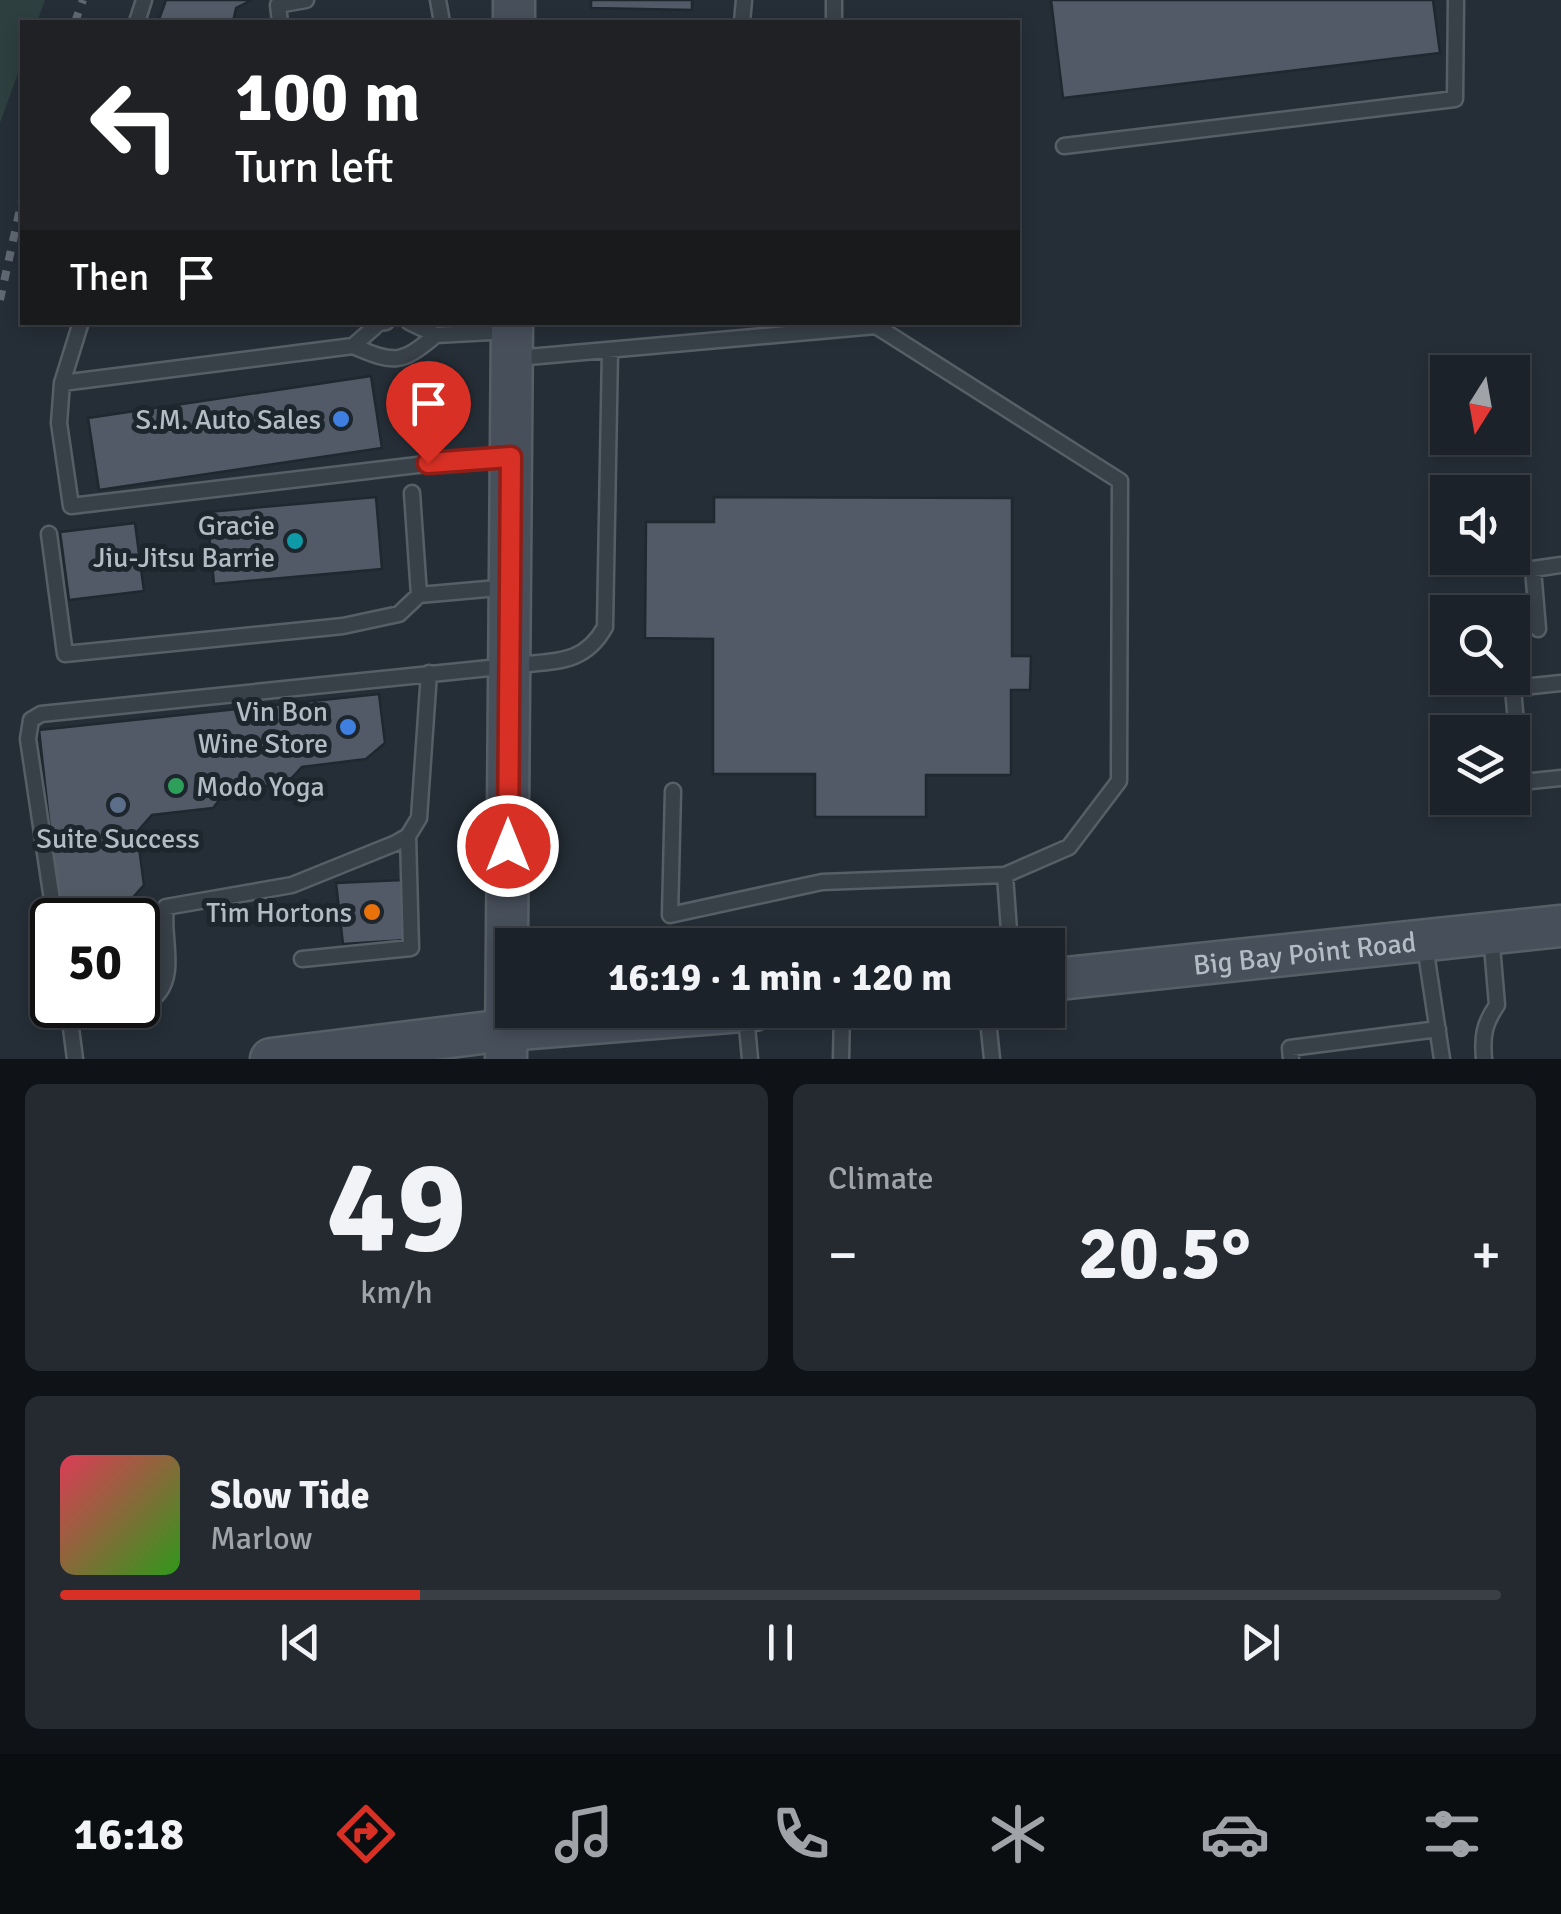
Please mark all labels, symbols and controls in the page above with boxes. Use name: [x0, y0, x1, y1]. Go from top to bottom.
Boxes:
text: 100 m: [235, 54, 420, 140]
icon: left: [70, 60, 200, 190]
text: Turn left: [235, 140, 394, 195]
icon: arrive: [169, 250, 224, 305]
text: Then: [70, 254, 149, 301]
north arrow: [1430, 355, 1530, 455]
map controls: [1430, 355, 1530, 815]
pin: [386, 361, 471, 464]
icon: arrive: [401, 376, 456, 431]
place label: S.M. Auto Sales: [136, 403, 321, 437]
marker: S.M. Auto Sales: [330, 408, 352, 430]
button: sound: [1430, 475, 1530, 575]
place label: Gracie Jiu-Jitsu Barrie: [93, 509, 275, 575]
marker: Gracie Jiu-Jitsu Barrie: [284, 530, 306, 552]
button: search: [1430, 595, 1530, 695]
place label: Vin Bon Wine Store: [198, 695, 328, 761]
button: layers: [1430, 715, 1530, 815]
marker: Vin Bon Wine Store: [337, 716, 359, 738]
place label: Modo Yoga: [196, 770, 325, 804]
marker: Modo Yoga: [165, 775, 187, 797]
marker: Suite Success: [107, 794, 129, 816]
position arrow: [456, 794, 560, 898]
place label: Suite Success: [36, 822, 200, 856]
place label: Tim Hortons: [206, 896, 352, 930]
speed limit sign: 50: [30, 898, 160, 1028]
marker: Tim Hortons: [361, 901, 383, 923]
street label: Big Bay Point Road: [1191, 925, 1418, 983]
text: 16:19 · 1 min · 120 m: [608, 954, 952, 1001]
text: 49: [326, 1128, 467, 1288]
text: Climate: [828, 1159, 934, 1198]
text: 20.5°: [1078, 1207, 1251, 1300]
text: −: [828, 1221, 858, 1289]
text: +: [1471, 1221, 1501, 1289]
text: km/h: [360, 1273, 433, 1312]
text: Slow Tide: [210, 1472, 370, 1519]
text: Marlow: [210, 1519, 312, 1558]
icon: previous: [273, 1615, 328, 1670]
icon: pause: [753, 1615, 808, 1670]
icon: next: [1233, 1615, 1288, 1670]
icon: directions: [331, 1799, 401, 1869]
icon: music: [549, 1799, 619, 1869]
icon: phone: [766, 1799, 836, 1869]
icon: climate: [983, 1799, 1053, 1869]
icon: car: [1200, 1799, 1270, 1869]
icon: filters: [1417, 1799, 1487, 1869]
text: 16:18: [74, 1807, 184, 1862]

